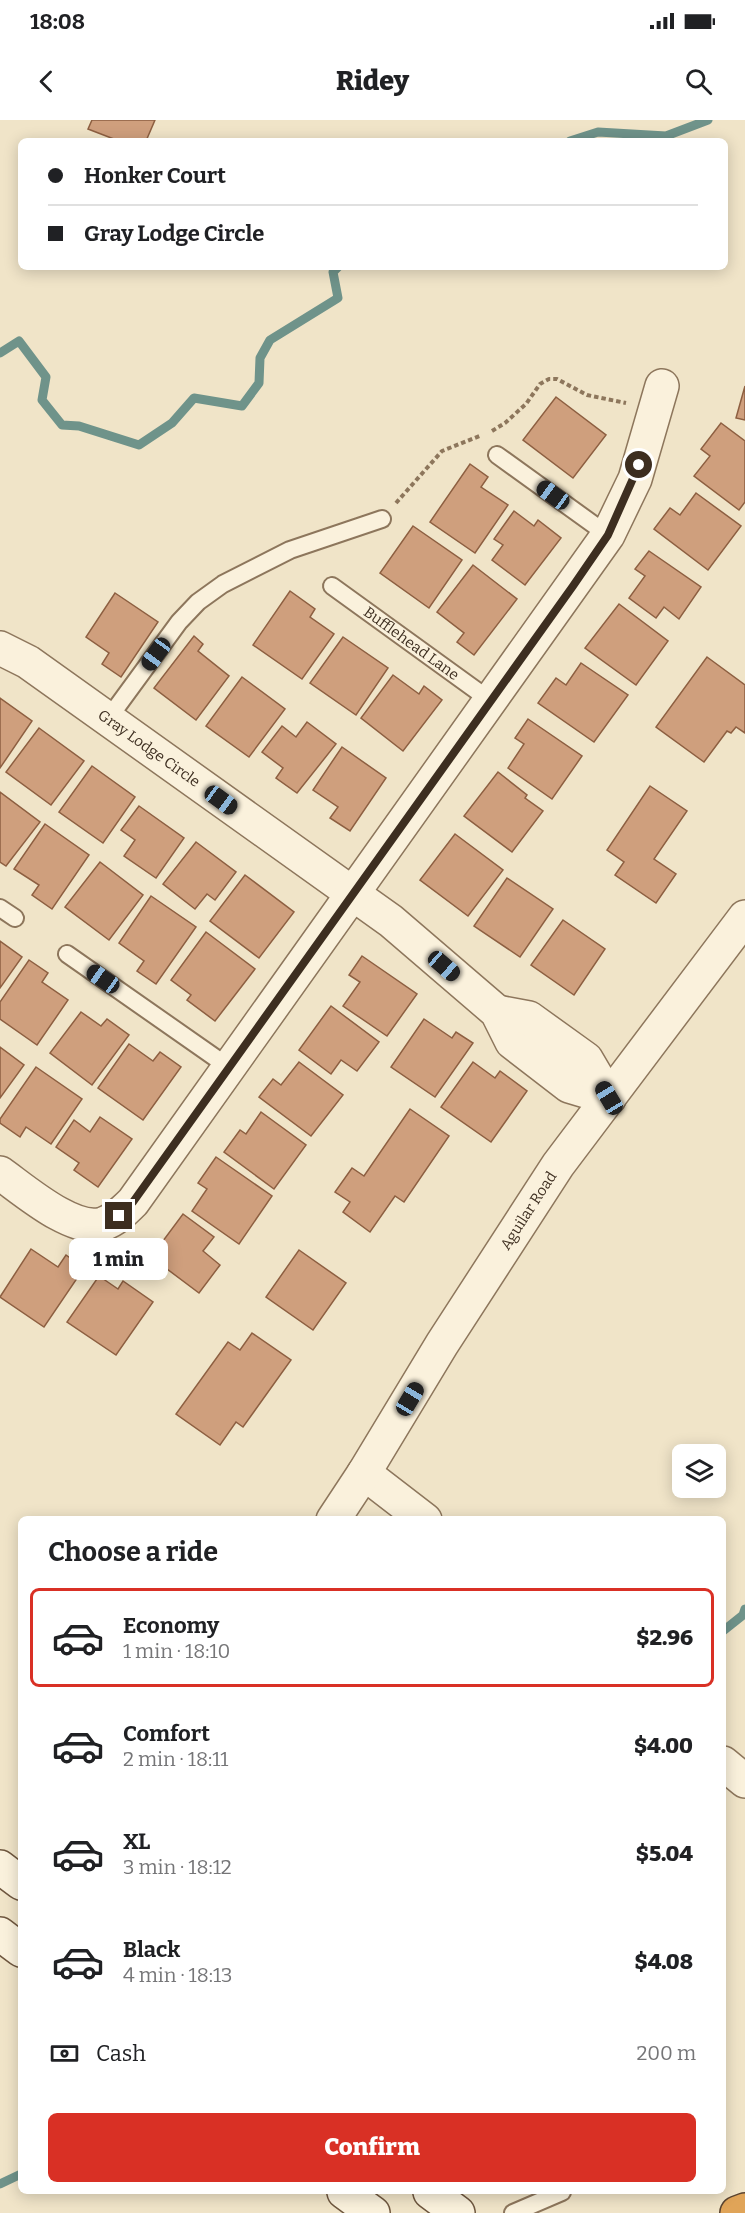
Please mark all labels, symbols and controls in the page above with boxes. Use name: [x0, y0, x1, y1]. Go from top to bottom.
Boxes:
text: 18:08: [30, 8, 85, 35]
icon: back: [30, 65, 63, 98]
text: Ridey: [336, 65, 409, 97]
icon: search: [682, 65, 715, 98]
text: Honker Court: [84, 162, 226, 189]
text: Gray Lodge Circle: [84, 220, 264, 247]
route start: [625, 451, 652, 478]
car: [533, 477, 573, 513]
street label: Bufflehead Lane: [360, 603, 463, 684]
car: [138, 634, 174, 674]
street label: Gray Lodge Circle: [95, 706, 204, 791]
car: [201, 782, 241, 818]
car: [425, 947, 463, 985]
car: [83, 961, 123, 997]
car: [592, 1078, 626, 1118]
street label: Aguilar Road: [496, 1168, 560, 1253]
route end: [105, 1202, 132, 1229]
callout: 1 min: [70, 1237, 168, 1279]
text: 1 min: [93, 1247, 144, 1271]
car: [393, 1379, 427, 1419]
map controls: [672, 1444, 726, 1498]
button: layers: [672, 1444, 726, 1498]
text: Choose a ride: [48, 1536, 218, 1568]
icon: car: [51, 1611, 105, 1665]
text: Economy: [123, 1612, 219, 1639]
text: $2.96: [636, 1624, 693, 1651]
text: 1 min · 18:10: [123, 1639, 230, 1663]
icon: car: [51, 1719, 105, 1773]
text: Comfort: [123, 1720, 210, 1747]
text: $4.00: [634, 1732, 693, 1759]
text: 2 min · 18:11: [123, 1747, 228, 1771]
icon: car: [51, 1827, 105, 1881]
text: XL: [123, 1828, 150, 1855]
text: $5.04: [636, 1840, 693, 1867]
text: 3 min · 18:12: [123, 1855, 232, 1879]
icon: car: [51, 1935, 105, 1989]
text: Black: [123, 1936, 180, 1963]
text: $4.08: [635, 1948, 693, 1975]
text: 4 min · 18:13: [123, 1963, 232, 1987]
icon: cash: [48, 2037, 81, 2070]
text: Cash: [96, 2040, 146, 2067]
text: 200 m: [636, 2041, 696, 2065]
button: Confirm: [48, 2113, 696, 2182]

